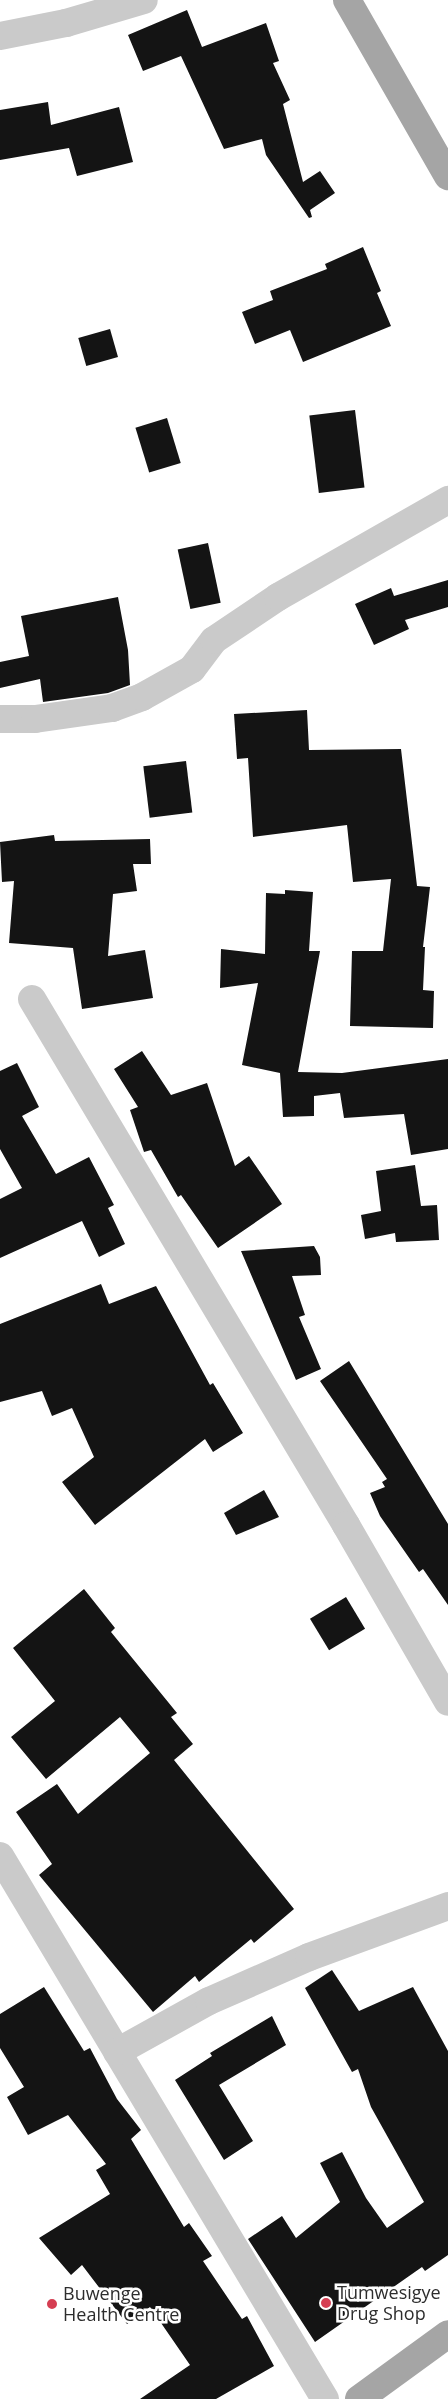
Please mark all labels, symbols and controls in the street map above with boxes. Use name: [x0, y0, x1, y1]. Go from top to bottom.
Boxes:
place label: Tumwesigye Drug Shop: [337, 2282, 441, 2324]
place label: Buwenge Health Centre: [63, 2283, 179, 2326]
marker: Tumwesigye Drug Shop: [319, 2296, 333, 2310]
marker: Buwenge Health Centre: [45, 2297, 59, 2311]

